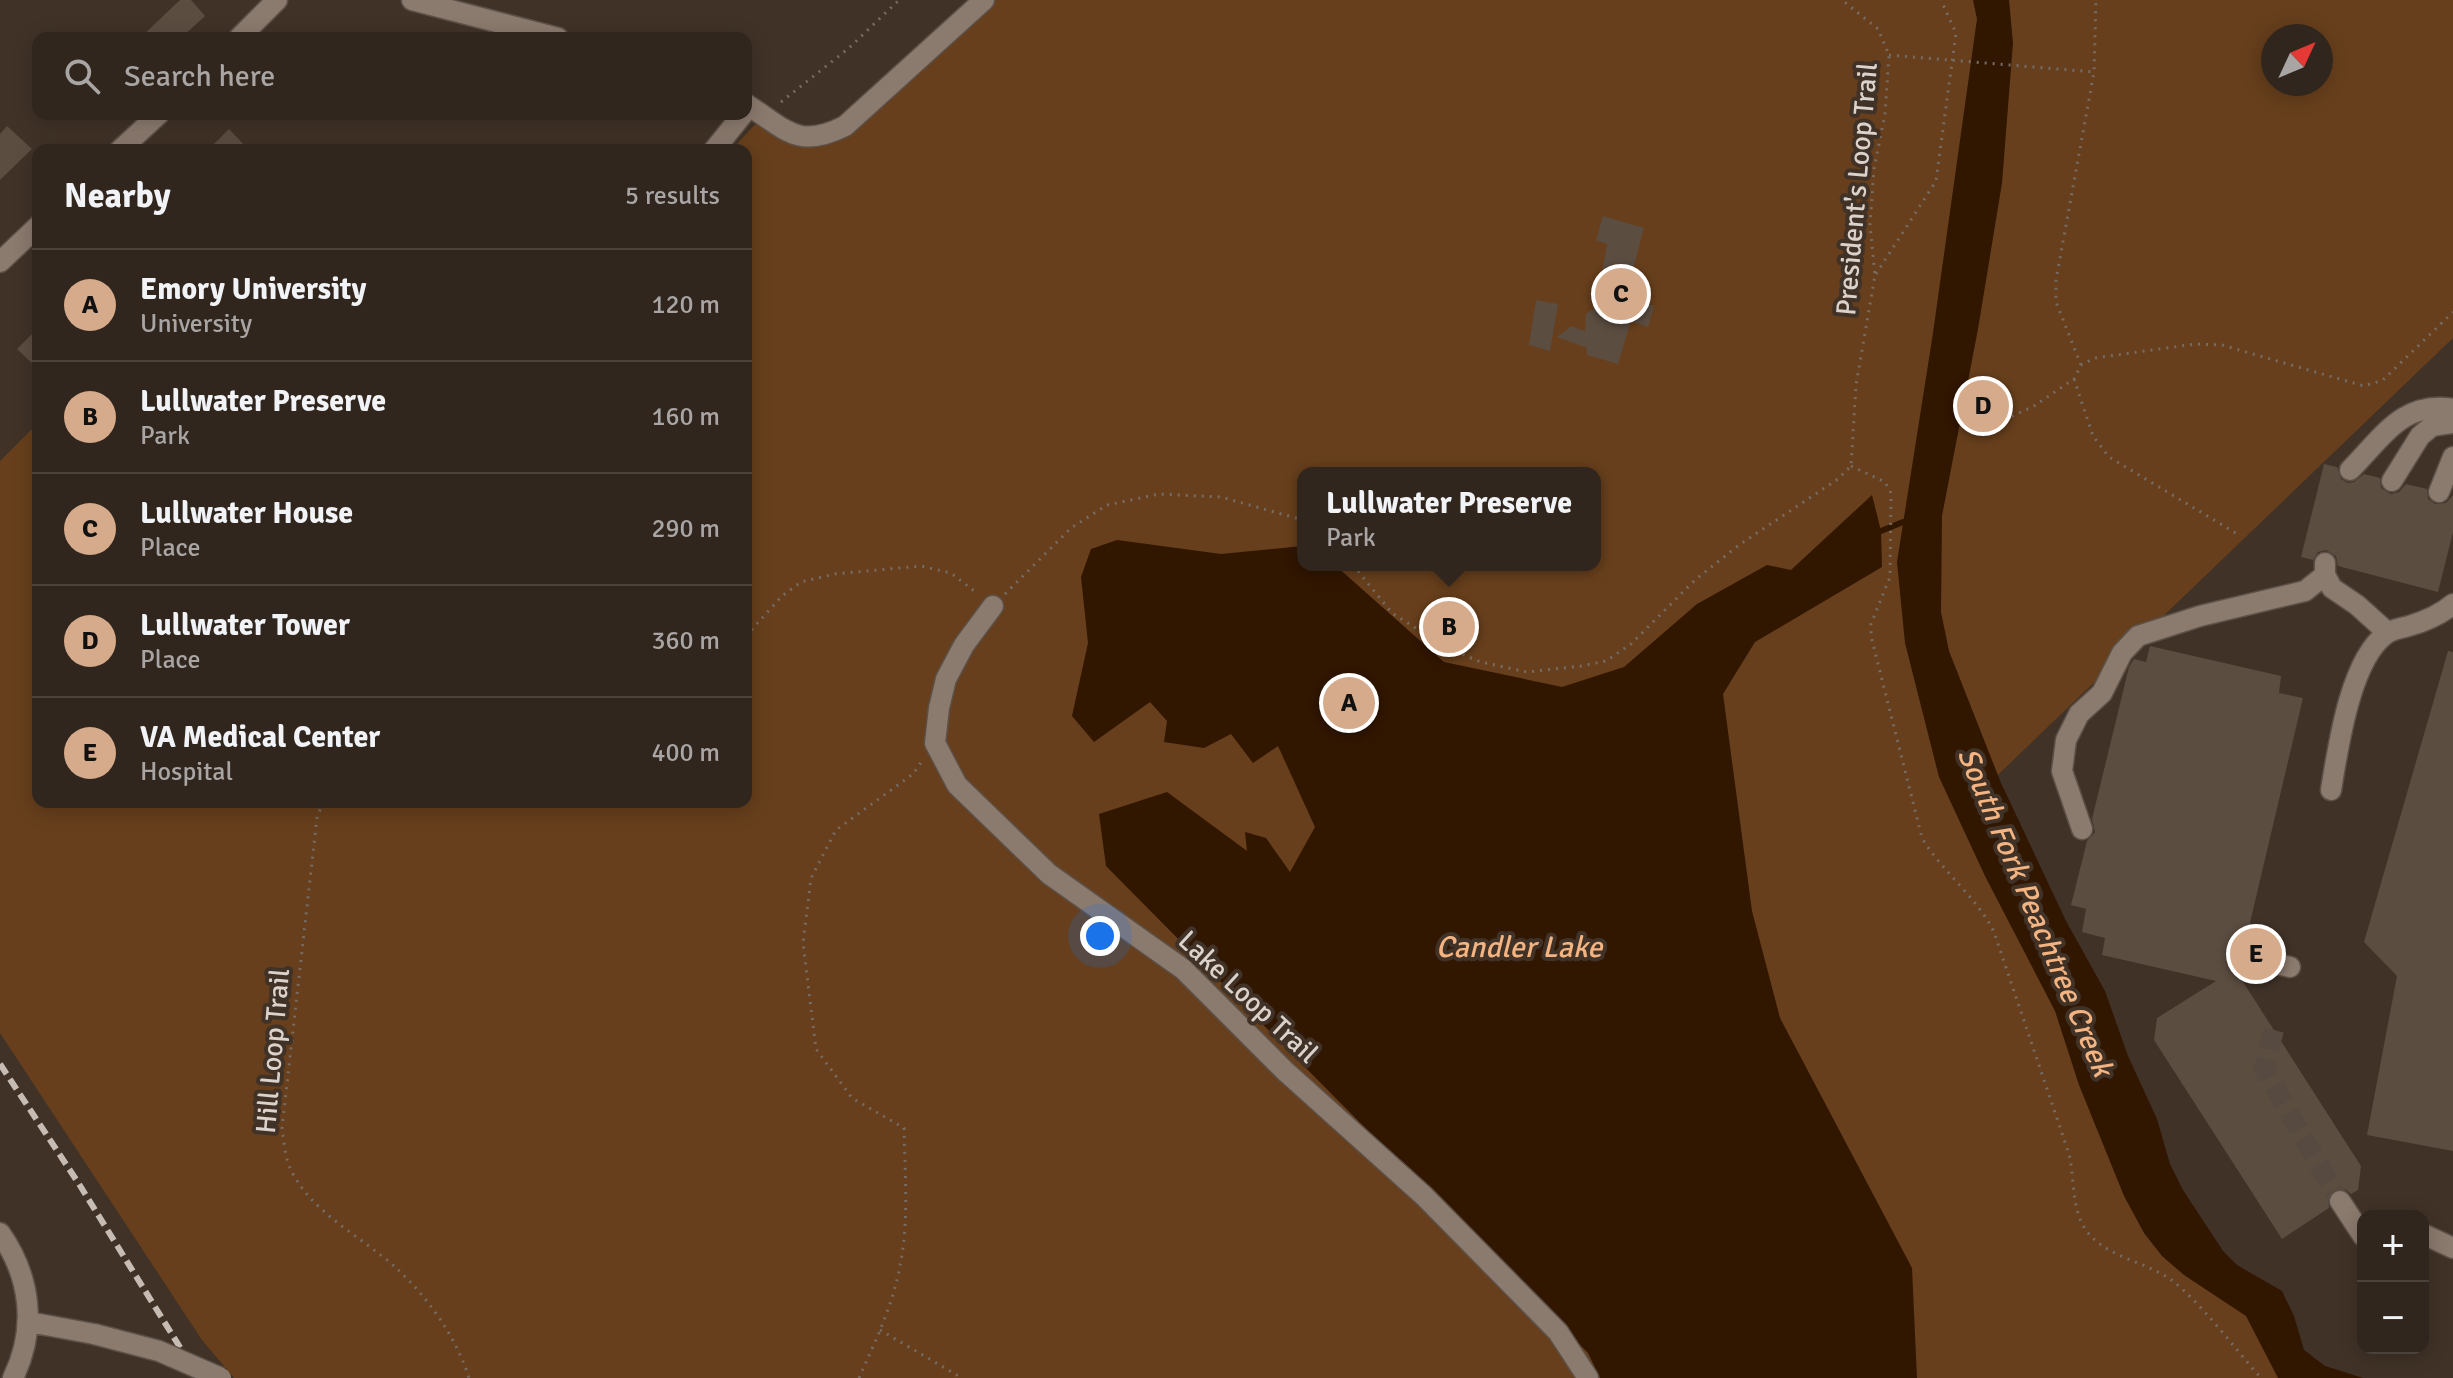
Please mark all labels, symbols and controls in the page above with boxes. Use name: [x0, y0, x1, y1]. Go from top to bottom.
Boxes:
north arrow: [2261, 24, 2333, 96]
search box: [32, 32, 752, 120]
icon: search: [60, 54, 104, 98]
text: Search here: [124, 58, 275, 95]
street label: President's Loop Trail: [1829, 61, 1885, 317]
text: Nearby: [64, 175, 171, 217]
text: 5 results: [625, 180, 720, 212]
pin: C: [1595, 264, 1647, 324]
text: Emory University: [140, 271, 367, 308]
text: A: [82, 289, 98, 321]
text: 120 m: [651, 289, 720, 321]
text: University: [140, 308, 252, 340]
pin: D: [1957, 376, 2009, 436]
text: Lullwater Preserve: [140, 383, 386, 420]
text: B: [82, 401, 98, 433]
text: 160 m: [651, 401, 720, 433]
text: Park: [140, 420, 190, 452]
popup: [1297, 467, 1601, 571]
text: Lullwater Preserve: [1326, 485, 1572, 522]
text: Lullwater House: [140, 495, 353, 532]
text: C: [82, 513, 98, 545]
text: 290 m: [651, 513, 720, 545]
text: Park: [1326, 522, 1376, 554]
text: Place: [140, 532, 201, 564]
pin: B: [1423, 597, 1475, 657]
text: Lullwater Tower: [140, 607, 350, 644]
text: D: [81, 625, 99, 657]
text: 360 m: [651, 625, 720, 657]
text: Place: [140, 644, 201, 676]
pin: A: [1323, 673, 1375, 733]
text: VA Medical Center: [140, 719, 380, 756]
text: E: [83, 737, 97, 769]
text: 400 m: [651, 737, 720, 769]
water label: South Fork Peachtree Creek: [1949, 742, 2122, 1085]
text: Hospital: [140, 756, 233, 788]
your location: [1080, 916, 1120, 956]
street label: Lake Loop Trail: [1171, 924, 1325, 1070]
pin: E: [2230, 924, 2282, 984]
water label: Candler Lake: [1436, 929, 1604, 966]
street label: Hill Loop Trail: [249, 967, 297, 1135]
map controls: [2357, 1210, 2429, 1354]
button: +: [2357, 1210, 2429, 1282]
button: −: [2357, 1282, 2429, 1354]

